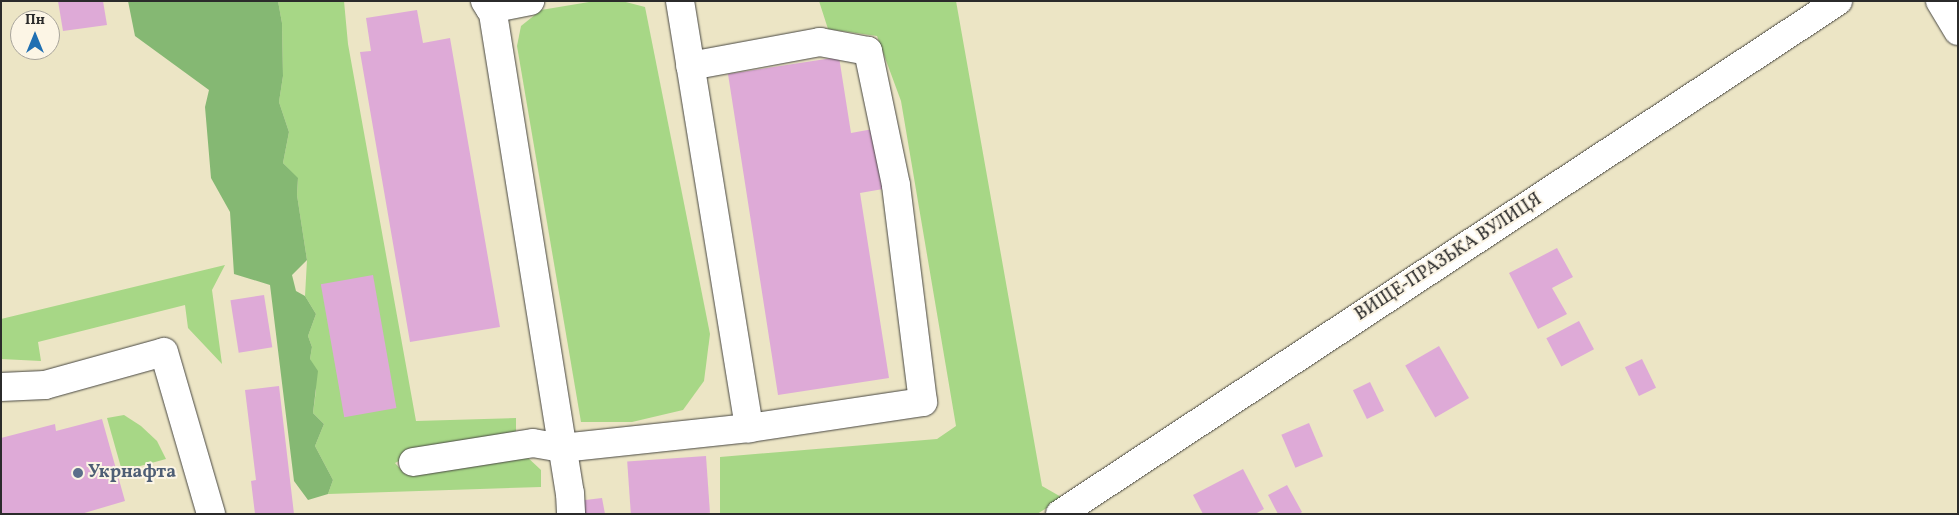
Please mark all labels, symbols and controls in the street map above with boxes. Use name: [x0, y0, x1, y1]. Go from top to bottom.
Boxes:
north arrow: [10, 10, 60, 60]
text: Пн: [25, 11, 45, 30]
street label: ВИЩЕ-ПРАЗЬКА ВУЛИЦЯ: [1352, 190, 1546, 326]
place label: Укрнафта: [88, 462, 176, 484]
marker: Укрнафта: [72, 467, 84, 479]

